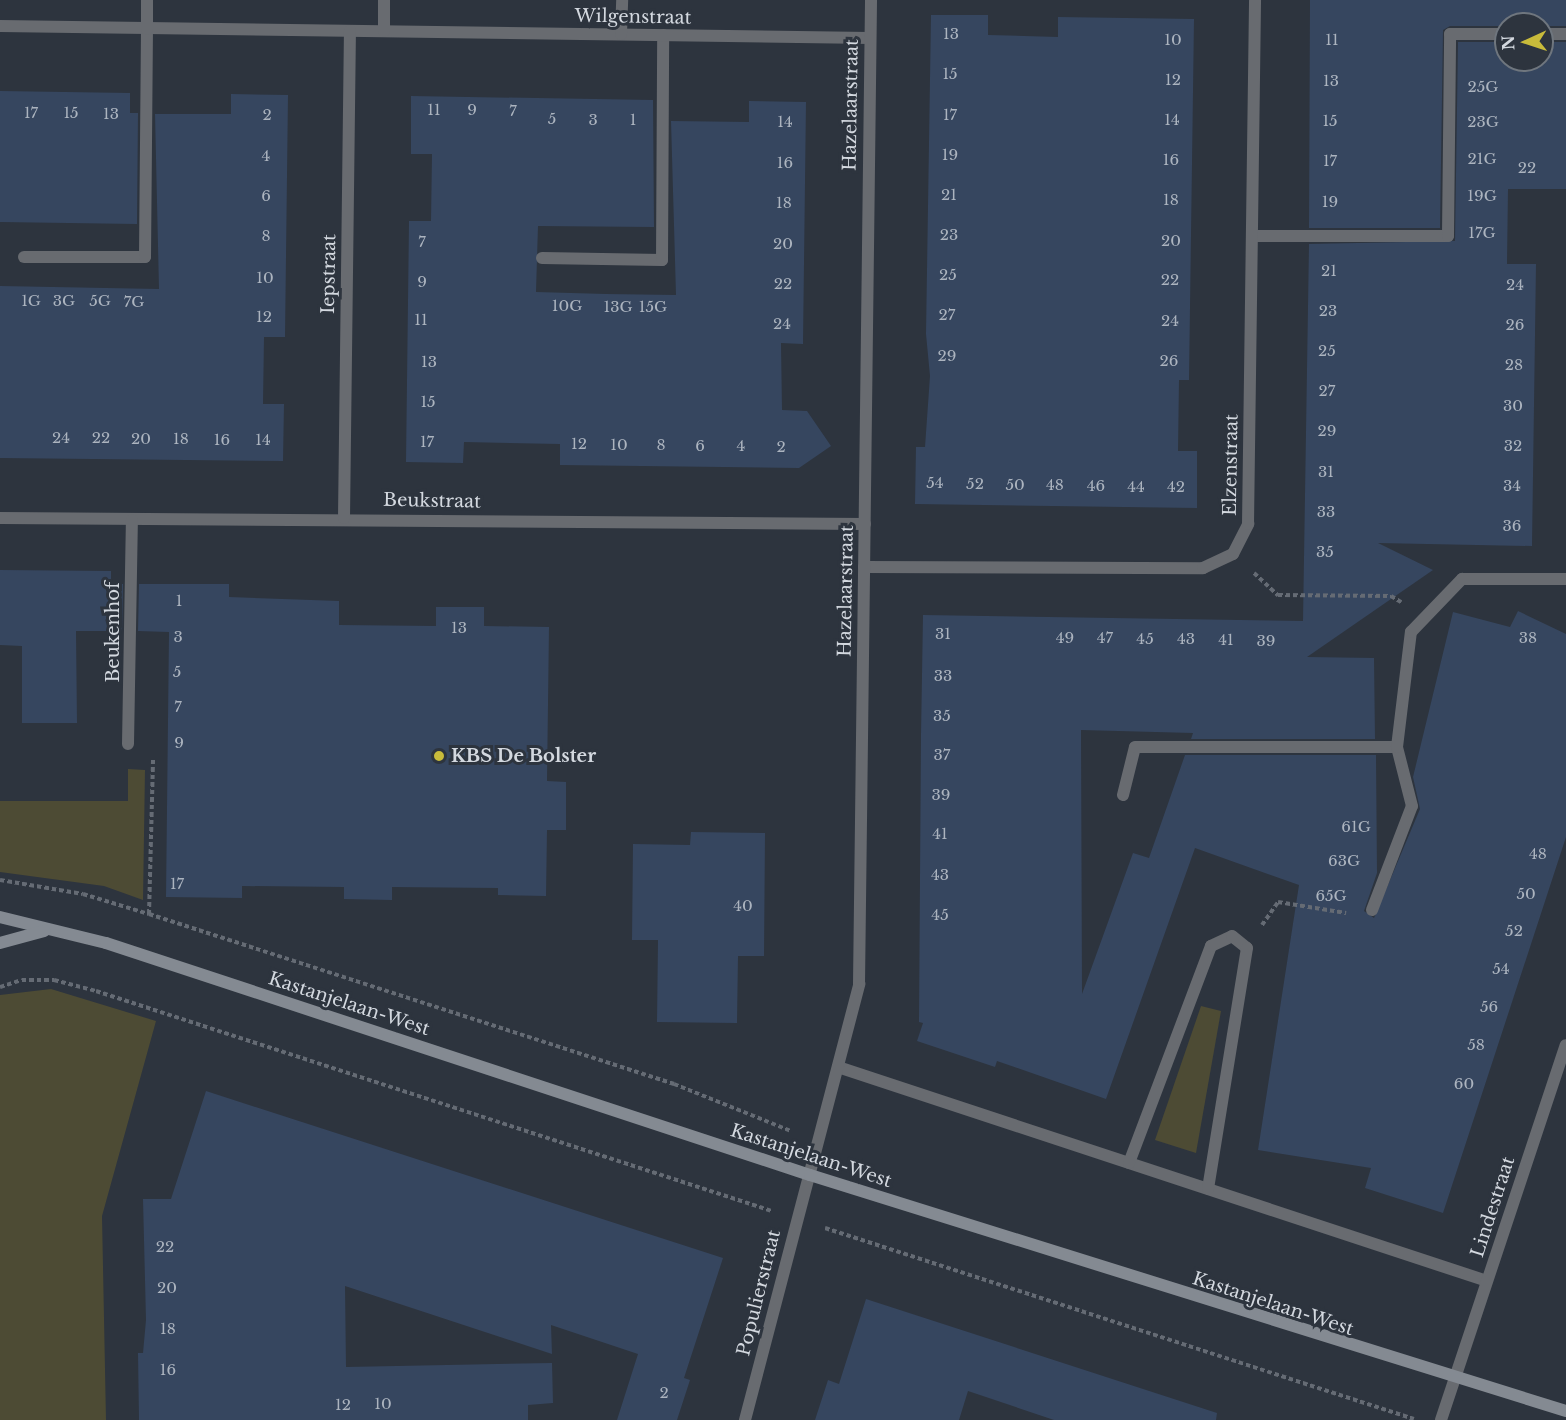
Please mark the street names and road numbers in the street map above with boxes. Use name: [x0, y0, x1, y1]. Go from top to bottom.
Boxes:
street label: Wilgenstraat: [574, 5, 692, 29]
street label: Hazelaarstraat: [839, 39, 863, 171]
street label: Iepstraat: [318, 234, 340, 314]
street label: Elzenstraat: [1219, 414, 1243, 516]
street label: Beukstraat: [383, 489, 481, 513]
street label: Hazelaarstraat: [834, 525, 858, 657]
street label: Beukenhof: [102, 582, 124, 682]
street label: Kastanjelaan-West: [266, 968, 432, 1040]
street label: Kastanjelaan-West: [728, 1120, 894, 1192]
street label: Lindestraat: [1467, 1154, 1519, 1260]
street label: Populierstraat: [733, 1228, 785, 1358]
street label: Kastanjelaan-West: [1190, 1268, 1356, 1340]

